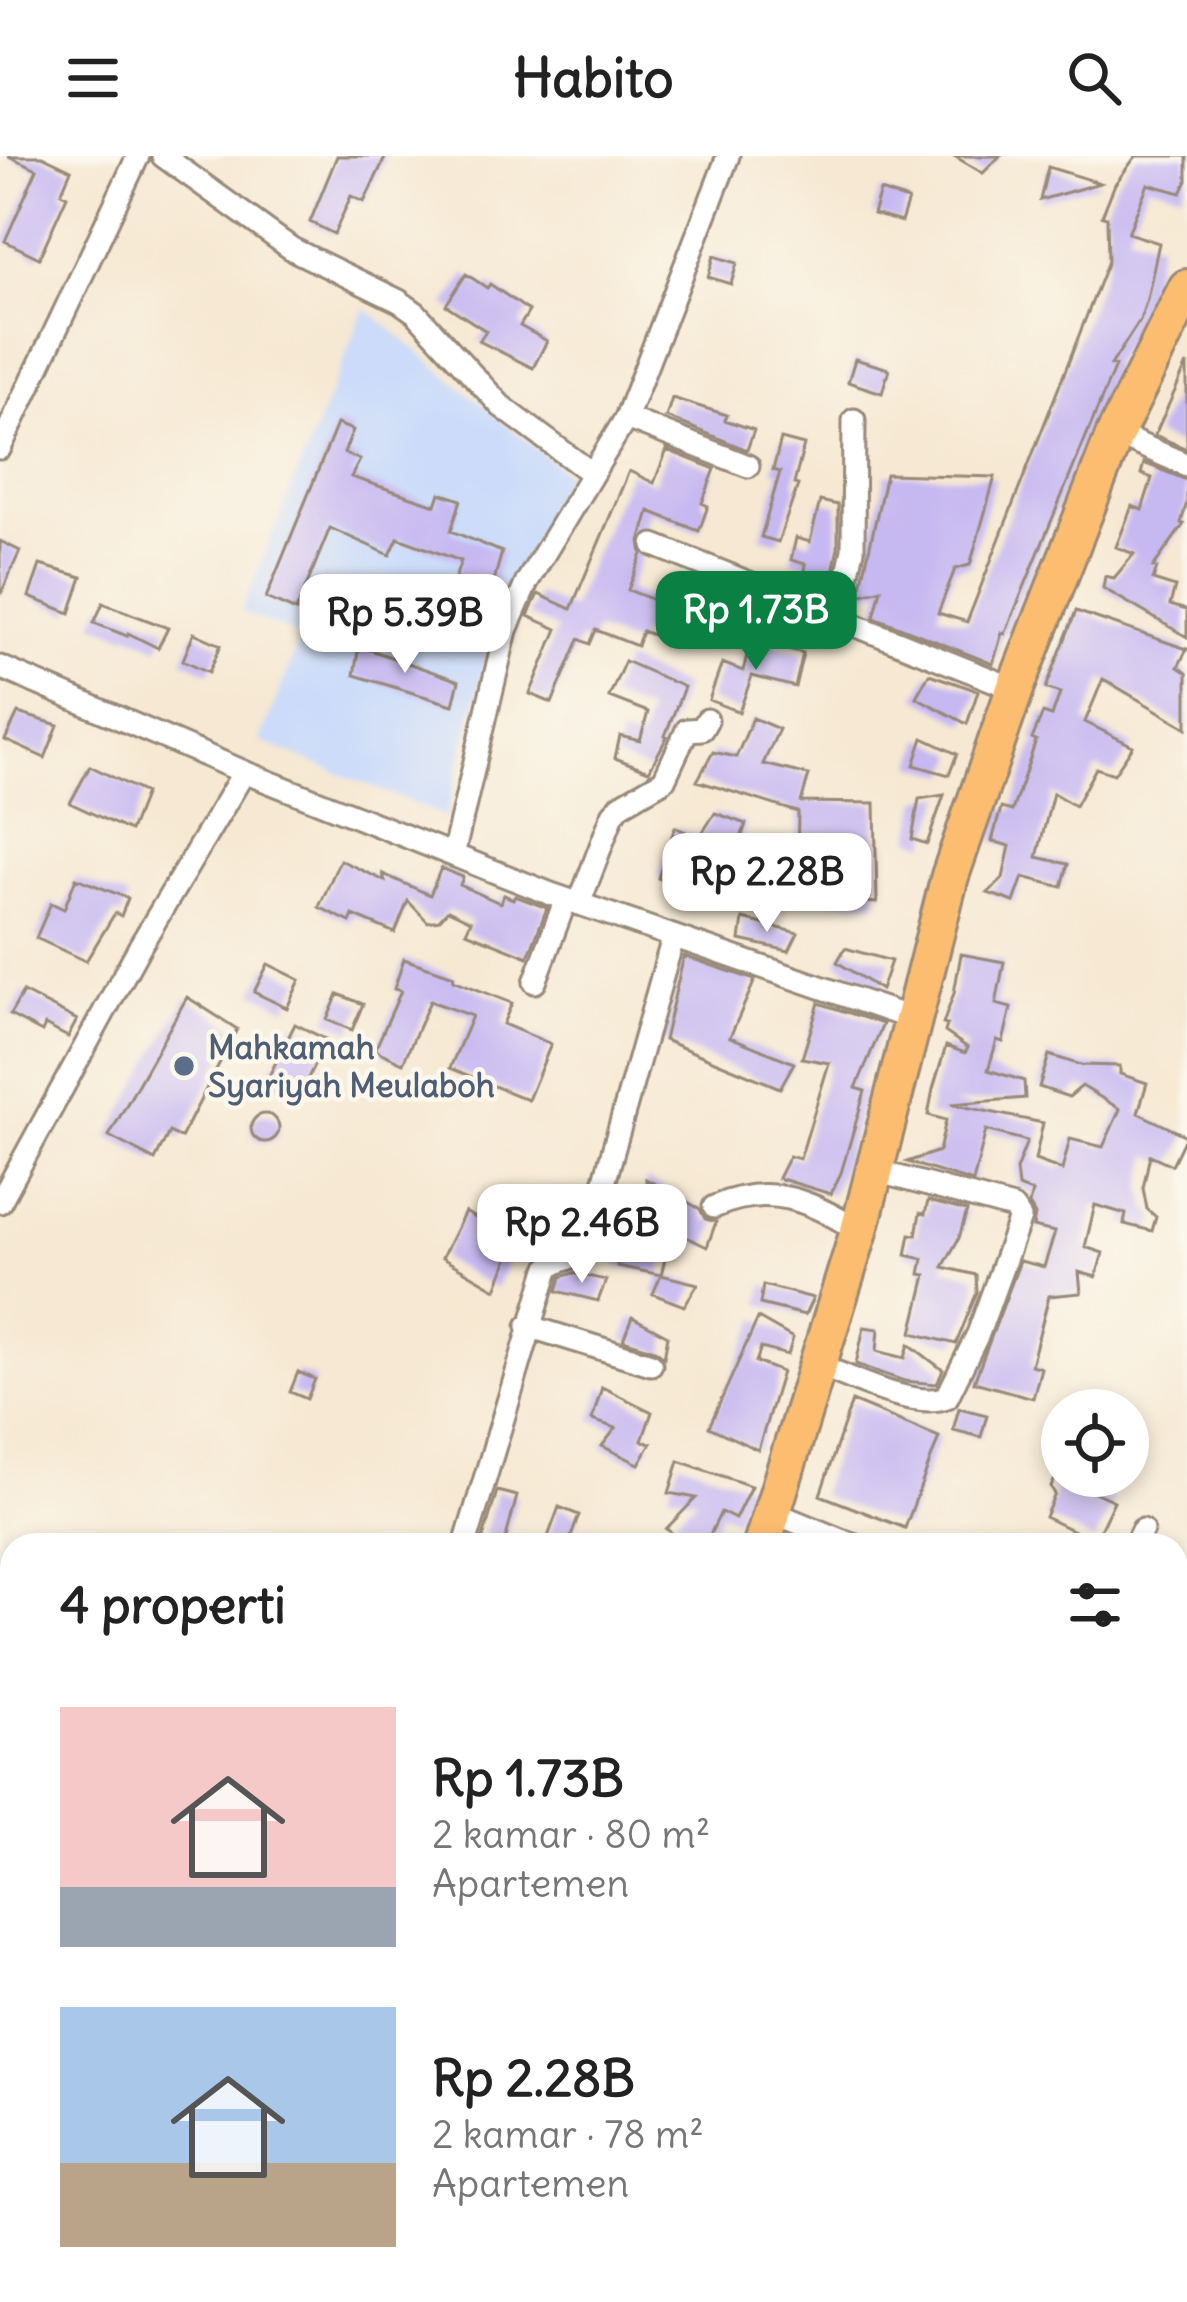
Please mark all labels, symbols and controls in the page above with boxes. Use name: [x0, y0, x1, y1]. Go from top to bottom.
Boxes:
text: Habito: [513, 44, 674, 112]
icon: menu: [60, 45, 126, 111]
icon: search: [1061, 45, 1127, 111]
pin: Rp 1.73B: [632, 571, 880, 673]
pin: Rp 5.39B: [281, 574, 529, 676]
text: Rp 1.73B: [683, 585, 829, 634]
text: Rp 5.39B: [327, 588, 483, 637]
pin: Rp 2.28B: [643, 833, 891, 935]
text: Rp 2.28B: [689, 847, 845, 896]
place label: Mahkamah Syariyah Meulaboh: [208, 1026, 495, 1106]
marker: Mahkamah Syariyah Meulaboh: [171, 1053, 197, 1079]
pin: Rp 2.46B: [458, 1184, 706, 1286]
text: Rp 2.46B: [504, 1198, 660, 1247]
map controls: [1041, 1389, 1149, 1497]
button: locate: [1041, 1389, 1149, 1497]
icon: filters: [1062, 1572, 1128, 1638]
text: 4 properti: [60, 1573, 286, 1637]
text: Rp 1.73B: [432, 1746, 624, 1810]
icon: home: [156, 1755, 300, 1899]
text: 2 kamar · 80 m²: [432, 1810, 710, 1859]
text: Apartemen: [432, 1859, 629, 1908]
text: Rp 2.28B: [432, 2046, 635, 2110]
icon: home: [156, 2055, 300, 2199]
text: 2 kamar · 78 m²: [432, 2110, 704, 2159]
text: Apartemen: [432, 2159, 629, 2208]

